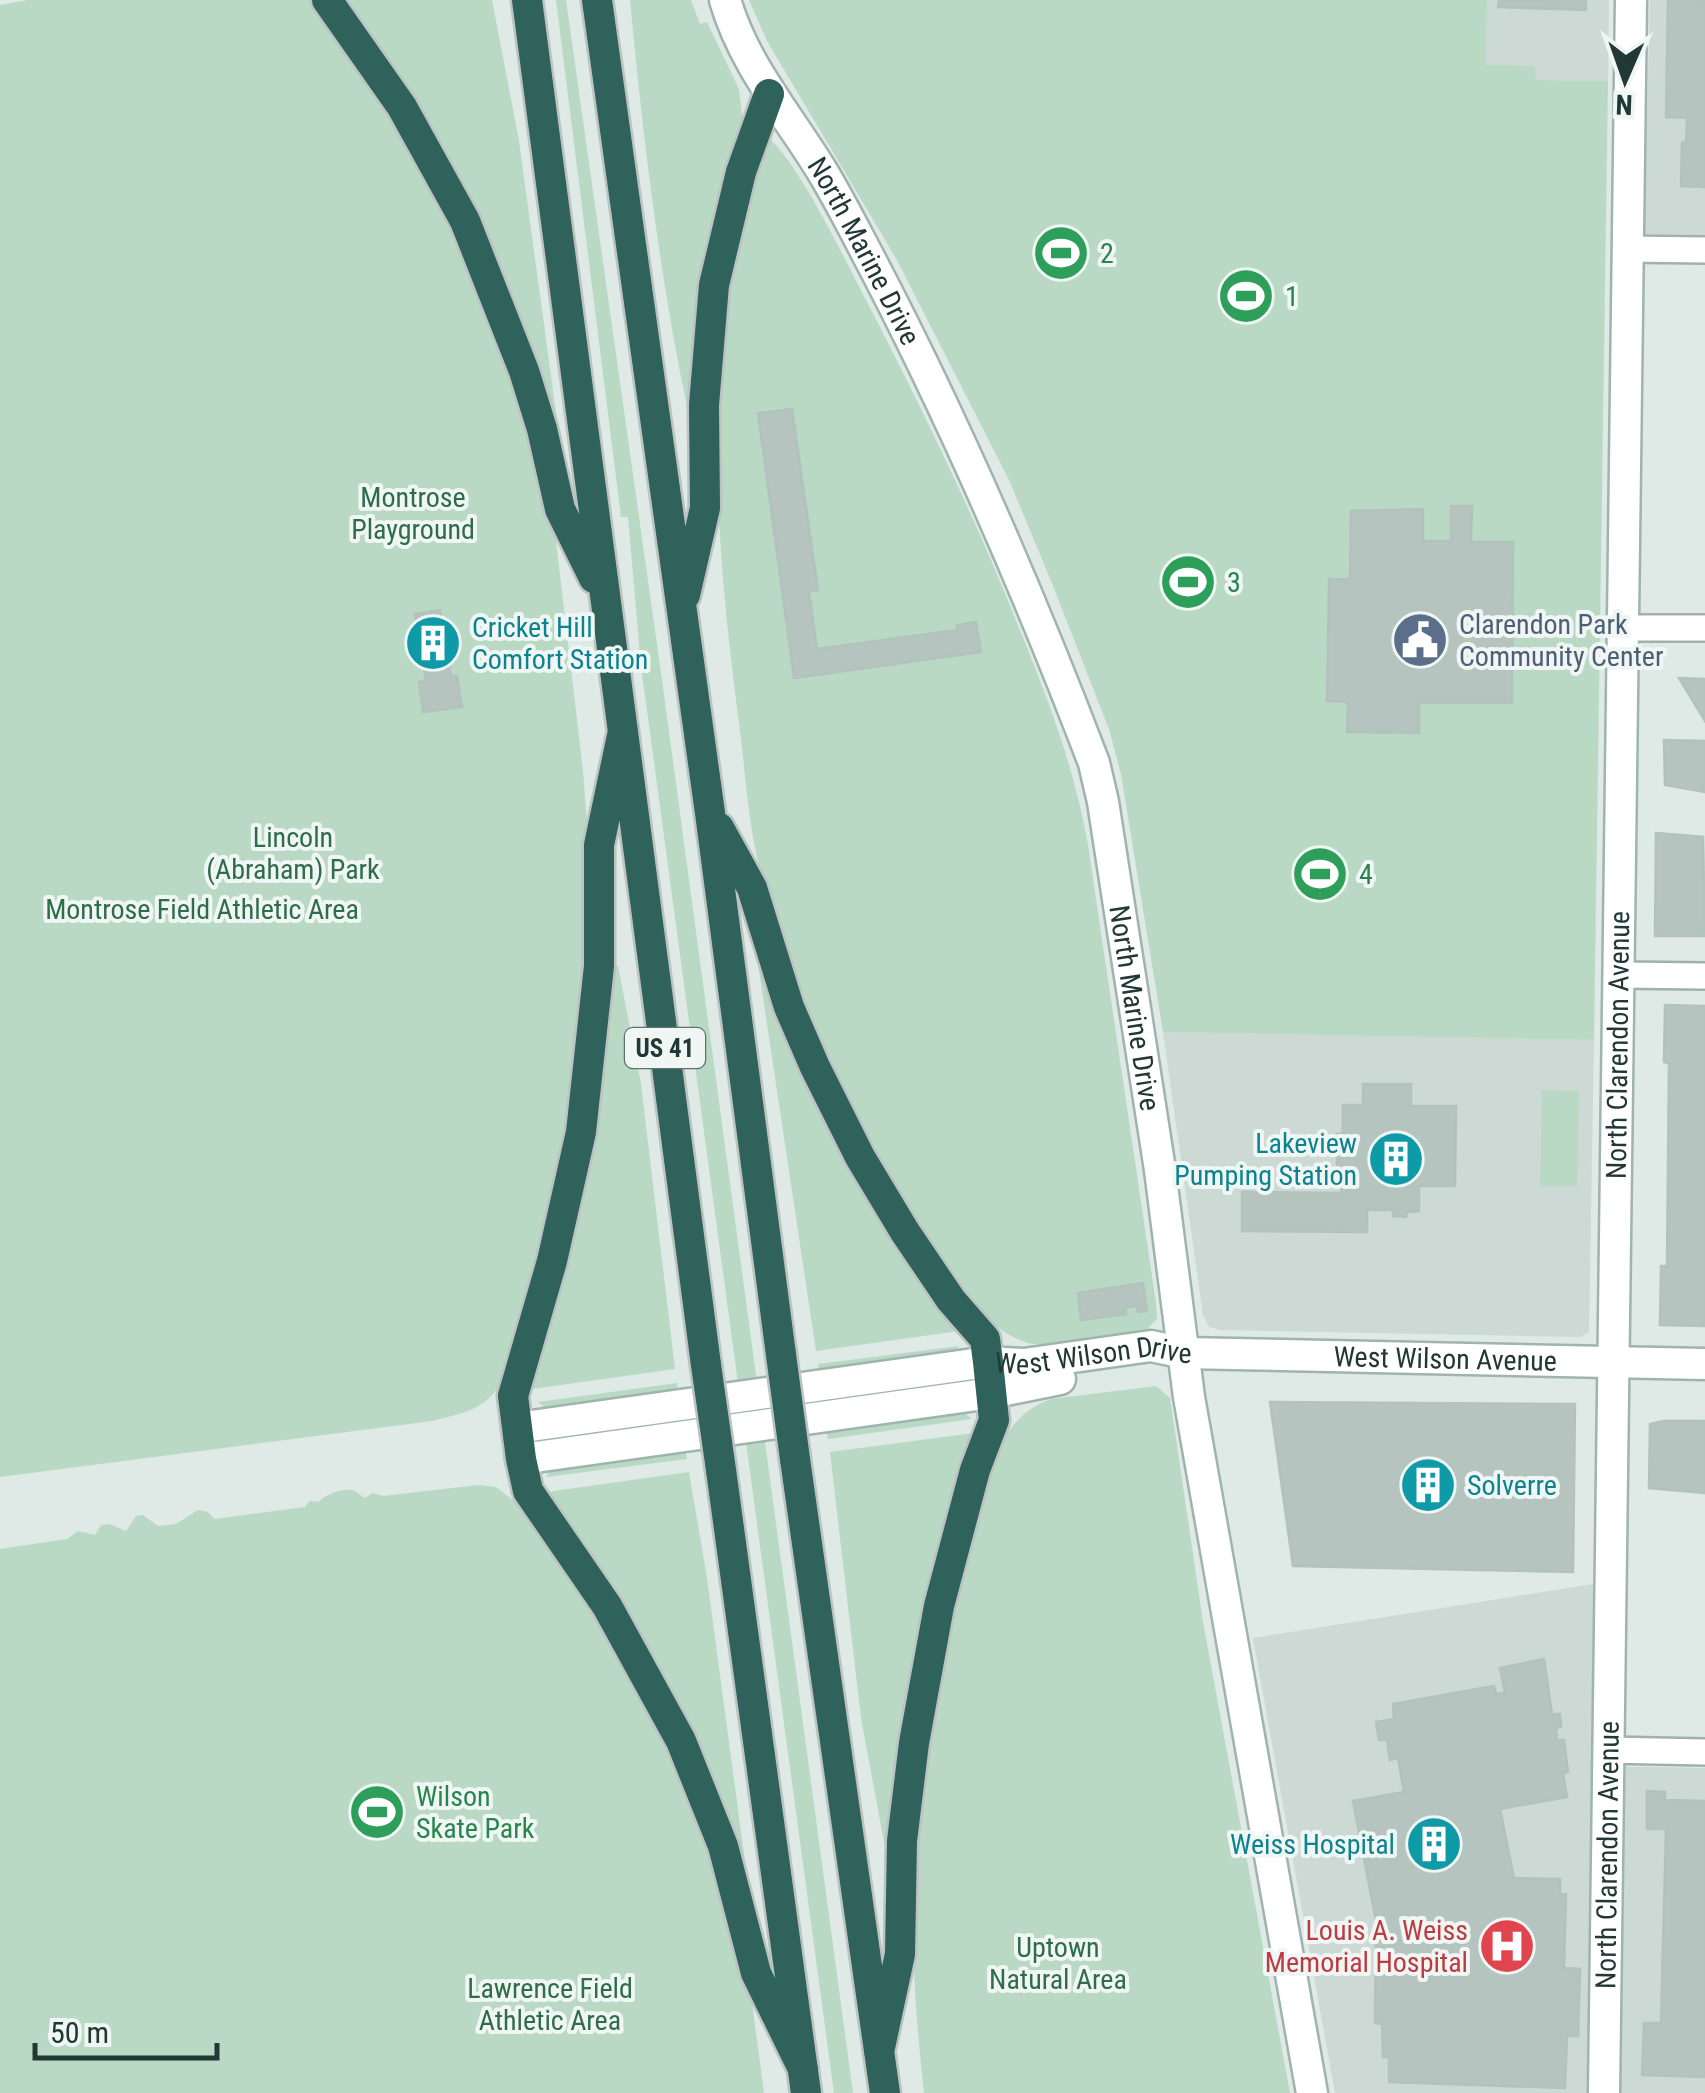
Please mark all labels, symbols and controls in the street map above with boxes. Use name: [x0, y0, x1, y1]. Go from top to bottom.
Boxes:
north arrow: [1575, 30, 1675, 130]
text: N: [1615, 88, 1633, 121]
street label: North Marine Drive: [801, 151, 927, 350]
sports icon: 2: [1031, 223, 1091, 283]
place label: 2: [1100, 237, 1114, 270]
sports icon: 1: [1216, 266, 1276, 326]
place label: 1: [1285, 280, 1299, 313]
park label: Montrose Playground: [351, 481, 475, 546]
sports icon: 3: [1158, 552, 1218, 612]
place label: 3: [1227, 566, 1241, 599]
place label: Clarendon Park Community Center: [1459, 608, 1664, 673]
public building icon: Clarendon Park Community Center: [1390, 610, 1450, 670]
place label: Cricket Hill Comfort Station: [472, 611, 648, 676]
building icon: Cricket Hill Comfort Station: [403, 613, 463, 673]
park label: Lincoln (Abraham) Park: [206, 821, 380, 886]
sports icon: 4: [1290, 844, 1350, 904]
place label: 4: [1359, 858, 1373, 891]
park label: Montrose Field Athletic Area: [45, 893, 359, 926]
street label: North Marine Drive: [1103, 903, 1167, 1113]
street label: North Clarendon Avenue: [1599, 911, 1636, 1179]
road number: US 41: [625, 1028, 705, 1068]
place label: Lakeview Pumping Station: [1174, 1127, 1357, 1192]
building icon: Lakeview Pumping Station: [1366, 1129, 1426, 1189]
street label: West Wilson Drive: [994, 1329, 1192, 1381]
street label: West Wilson Avenue: [1333, 1340, 1557, 1377]
building icon: Solverre: [1398, 1455, 1458, 1515]
place label: Solverre: [1467, 1469, 1557, 1502]
street label: North Clarendon Avenue: [1589, 1721, 1625, 1989]
place label: Wilson Skate Park: [416, 1780, 535, 1845]
sports icon: Wilson Skate Park: [347, 1782, 407, 1842]
building icon: Weiss Hospital: [1404, 1814, 1464, 1874]
place label: Weiss Hospital: [1230, 1828, 1395, 1861]
place label: Louis A. Weiss Memorial Hospital: [1265, 1914, 1468, 1979]
hospital icon: Louis A. Weiss Memorial Hospital: [1477, 1916, 1537, 1976]
park label: Uptown Natural Area: [989, 1931, 1127, 1996]
park label: Lawrence Field Athletic Area: [467, 1972, 633, 2037]
scale bar: [35, 1998, 218, 2060]
text: 50 m: [50, 2015, 109, 2050]

